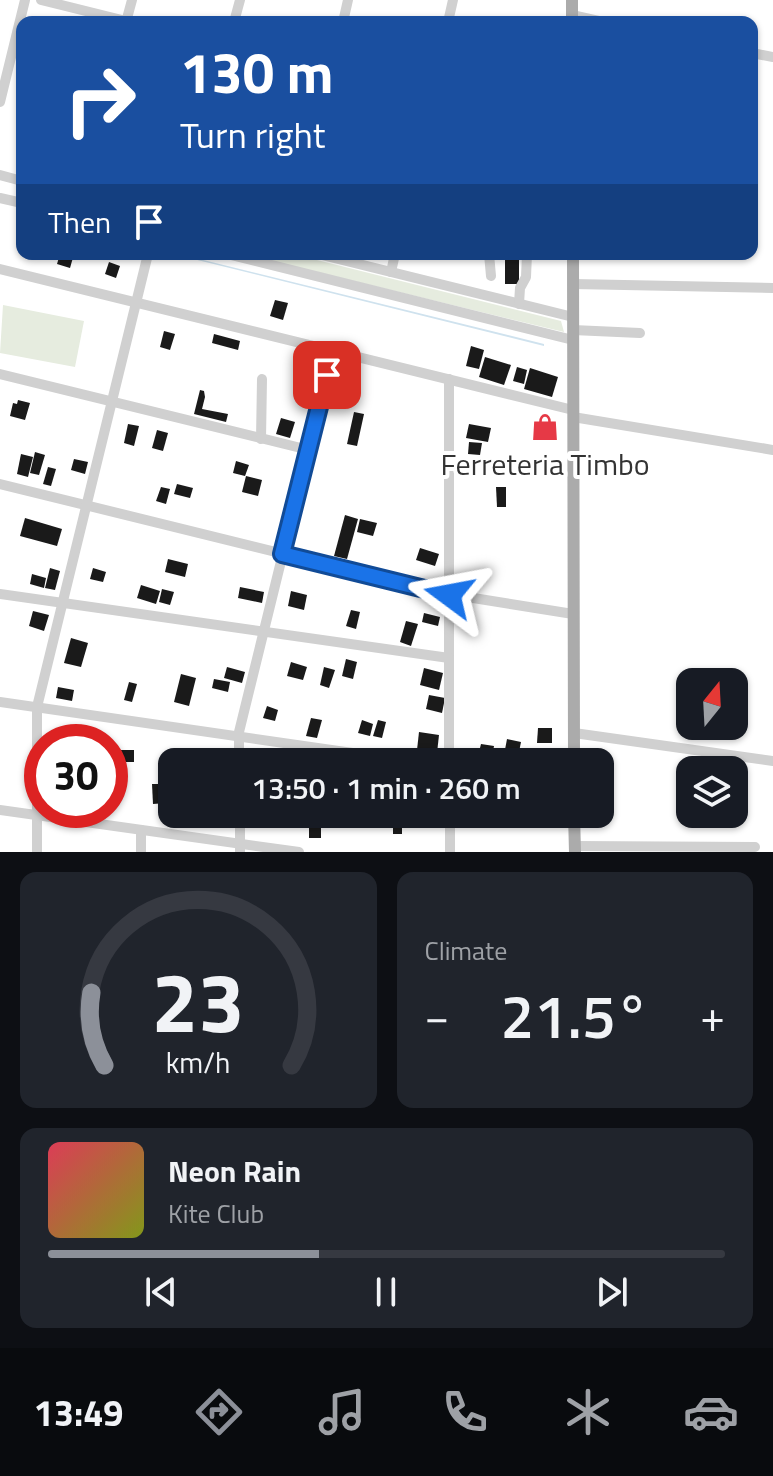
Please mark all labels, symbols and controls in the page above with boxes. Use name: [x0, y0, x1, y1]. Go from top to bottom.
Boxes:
text: 130 m: [180, 30, 333, 115]
icon: right: [48, 48, 152, 152]
text: Turn right: [180, 107, 325, 162]
text: Then: [48, 199, 111, 245]
icon: arrive: [127, 200, 171, 244]
pin: [293, 341, 361, 409]
icon: arrive: [305, 353, 349, 397]
shop icon: Ferreteria Timbo: [530, 412, 560, 442]
place label: Ferreteria Timbo: [440, 441, 650, 487]
position arrow: [407, 553, 491, 637]
north arrow: [676, 668, 748, 740]
map controls: [676, 668, 748, 828]
speed limit sign: 30: [24, 724, 128, 828]
button: layers: [676, 756, 748, 828]
text: 13:50 · 1 min · 260 m: [251, 765, 521, 811]
text: Climate: [425, 931, 507, 970]
text: 23: [152, 938, 245, 1064]
text: 21.5°: [500, 970, 649, 1061]
text: −: [425, 982, 449, 1049]
text: +: [700, 982, 725, 1049]
text: km/h: [166, 1041, 231, 1084]
text: Neon Rain: [168, 1148, 301, 1194]
text: Kite Club: [168, 1194, 264, 1233]
icon: previous: [139, 1270, 183, 1314]
icon: pause: [364, 1270, 408, 1314]
icon: next: [590, 1270, 634, 1314]
icon: directions: [191, 1384, 247, 1440]
icon: music: [314, 1384, 370, 1440]
icon: phone: [437, 1384, 493, 1440]
icon: climate: [560, 1384, 616, 1440]
icon: car: [683, 1384, 739, 1440]
text: 13:49: [34, 1385, 123, 1440]

